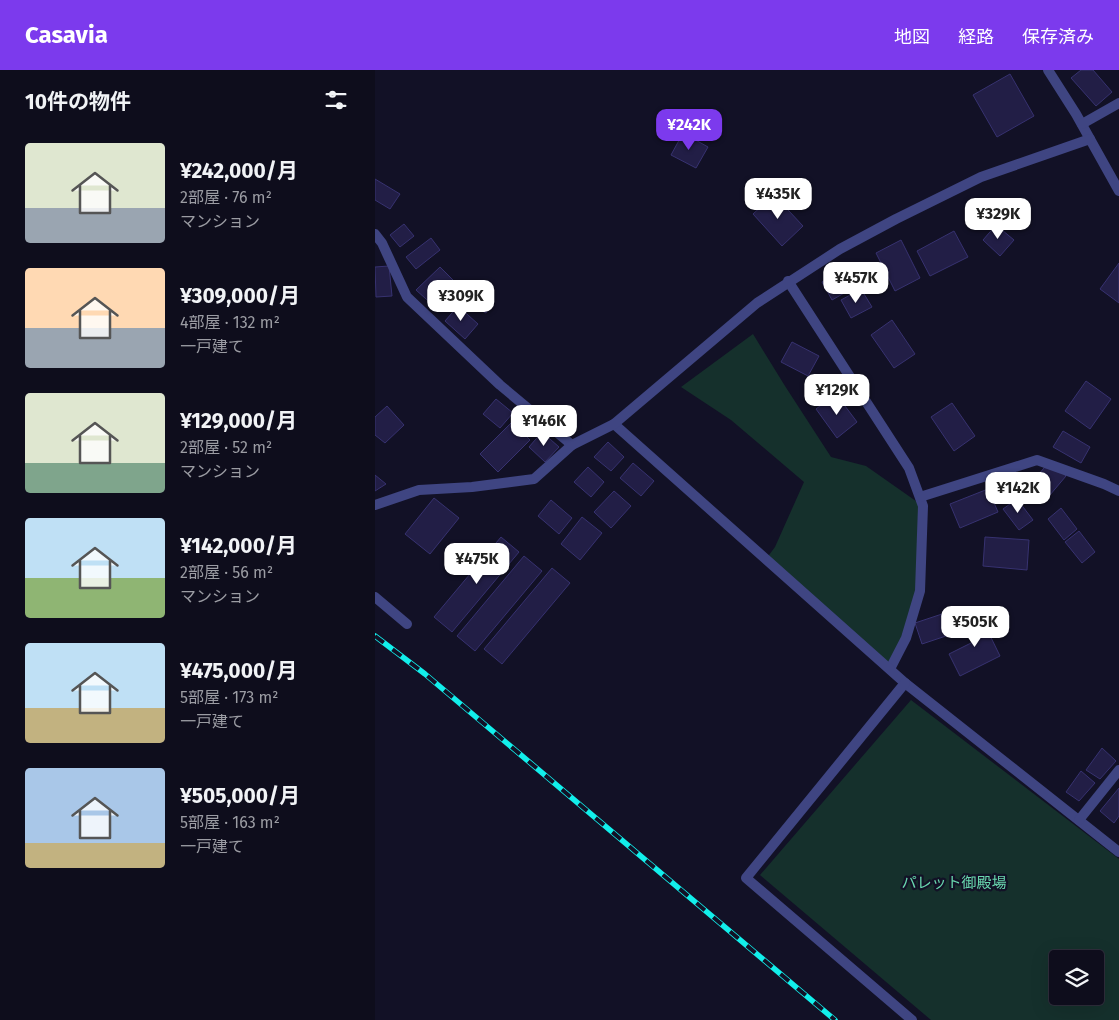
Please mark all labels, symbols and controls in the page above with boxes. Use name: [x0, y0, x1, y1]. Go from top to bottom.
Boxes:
text: Casavia: [25, 21, 108, 49]
text: 地図: [894, 26, 930, 48]
text: 経路: [958, 26, 994, 48]
text: 保存済み: [1022, 26, 1094, 48]
icon: filters: [322, 86, 350, 114]
text: 10件の物件: [25, 89, 131, 115]
pin: ¥242K: [654, 108, 724, 151]
text: ¥242K: [667, 115, 711, 134]
text: ¥242,000/月: [180, 158, 298, 184]
icon: home: [65, 163, 125, 223]
pin: ¥435K: [743, 178, 813, 220]
text: ¥435K: [756, 184, 800, 203]
text: 2部屋 · 76 m²: [180, 188, 272, 207]
pin: ¥329K: [963, 198, 1033, 240]
text: ¥329K: [976, 204, 1020, 223]
text: マンション: [180, 212, 260, 231]
pin: ¥457K: [821, 262, 891, 304]
text: ¥457K: [834, 268, 878, 287]
pin: ¥309K: [426, 280, 496, 322]
text: ¥309,000/月: [180, 283, 300, 309]
text: ¥309K: [438, 286, 484, 305]
icon: home: [65, 288, 125, 348]
text: 4部屋 · 132 m²: [180, 313, 280, 332]
text: 一戸建て: [180, 337, 244, 356]
pin: ¥129K: [802, 374, 872, 416]
text: ¥129K: [815, 380, 859, 399]
pin: ¥146K: [509, 404, 579, 447]
text: ¥129,000/月: [180, 408, 297, 434]
text: ¥146K: [522, 411, 566, 430]
icon: home: [65, 413, 125, 473]
text: 2部屋 · 52 m²: [180, 438, 272, 457]
text: マンション: [180, 462, 260, 481]
pin: ¥142K: [983, 472, 1053, 514]
text: ¥142K: [996, 478, 1040, 497]
text: ¥142,000/月: [180, 533, 297, 559]
icon: home: [65, 538, 125, 598]
pin: ¥475K: [442, 542, 512, 585]
text: ¥475K: [455, 549, 499, 568]
text: 2部屋 · 56 m²: [180, 563, 273, 582]
text: マンション: [180, 587, 260, 606]
pin: ¥505K: [940, 606, 1010, 648]
text: ¥505K: [952, 612, 998, 631]
text: ¥475,000/月: [180, 658, 297, 684]
icon: home: [65, 663, 125, 723]
text: 5部屋 · 173 m²: [180, 688, 278, 707]
text: 一戸建て: [180, 712, 244, 731]
text: ¥505,000/月: [180, 783, 300, 809]
icon: home: [65, 788, 125, 848]
text: 5部屋 · 163 m²: [180, 813, 280, 832]
text: 一戸建て: [180, 837, 244, 856]
park label: パレット御殿場: [901, 874, 1007, 892]
map controls: [1049, 950, 1104, 1005]
button: layers: [1049, 950, 1104, 1005]

